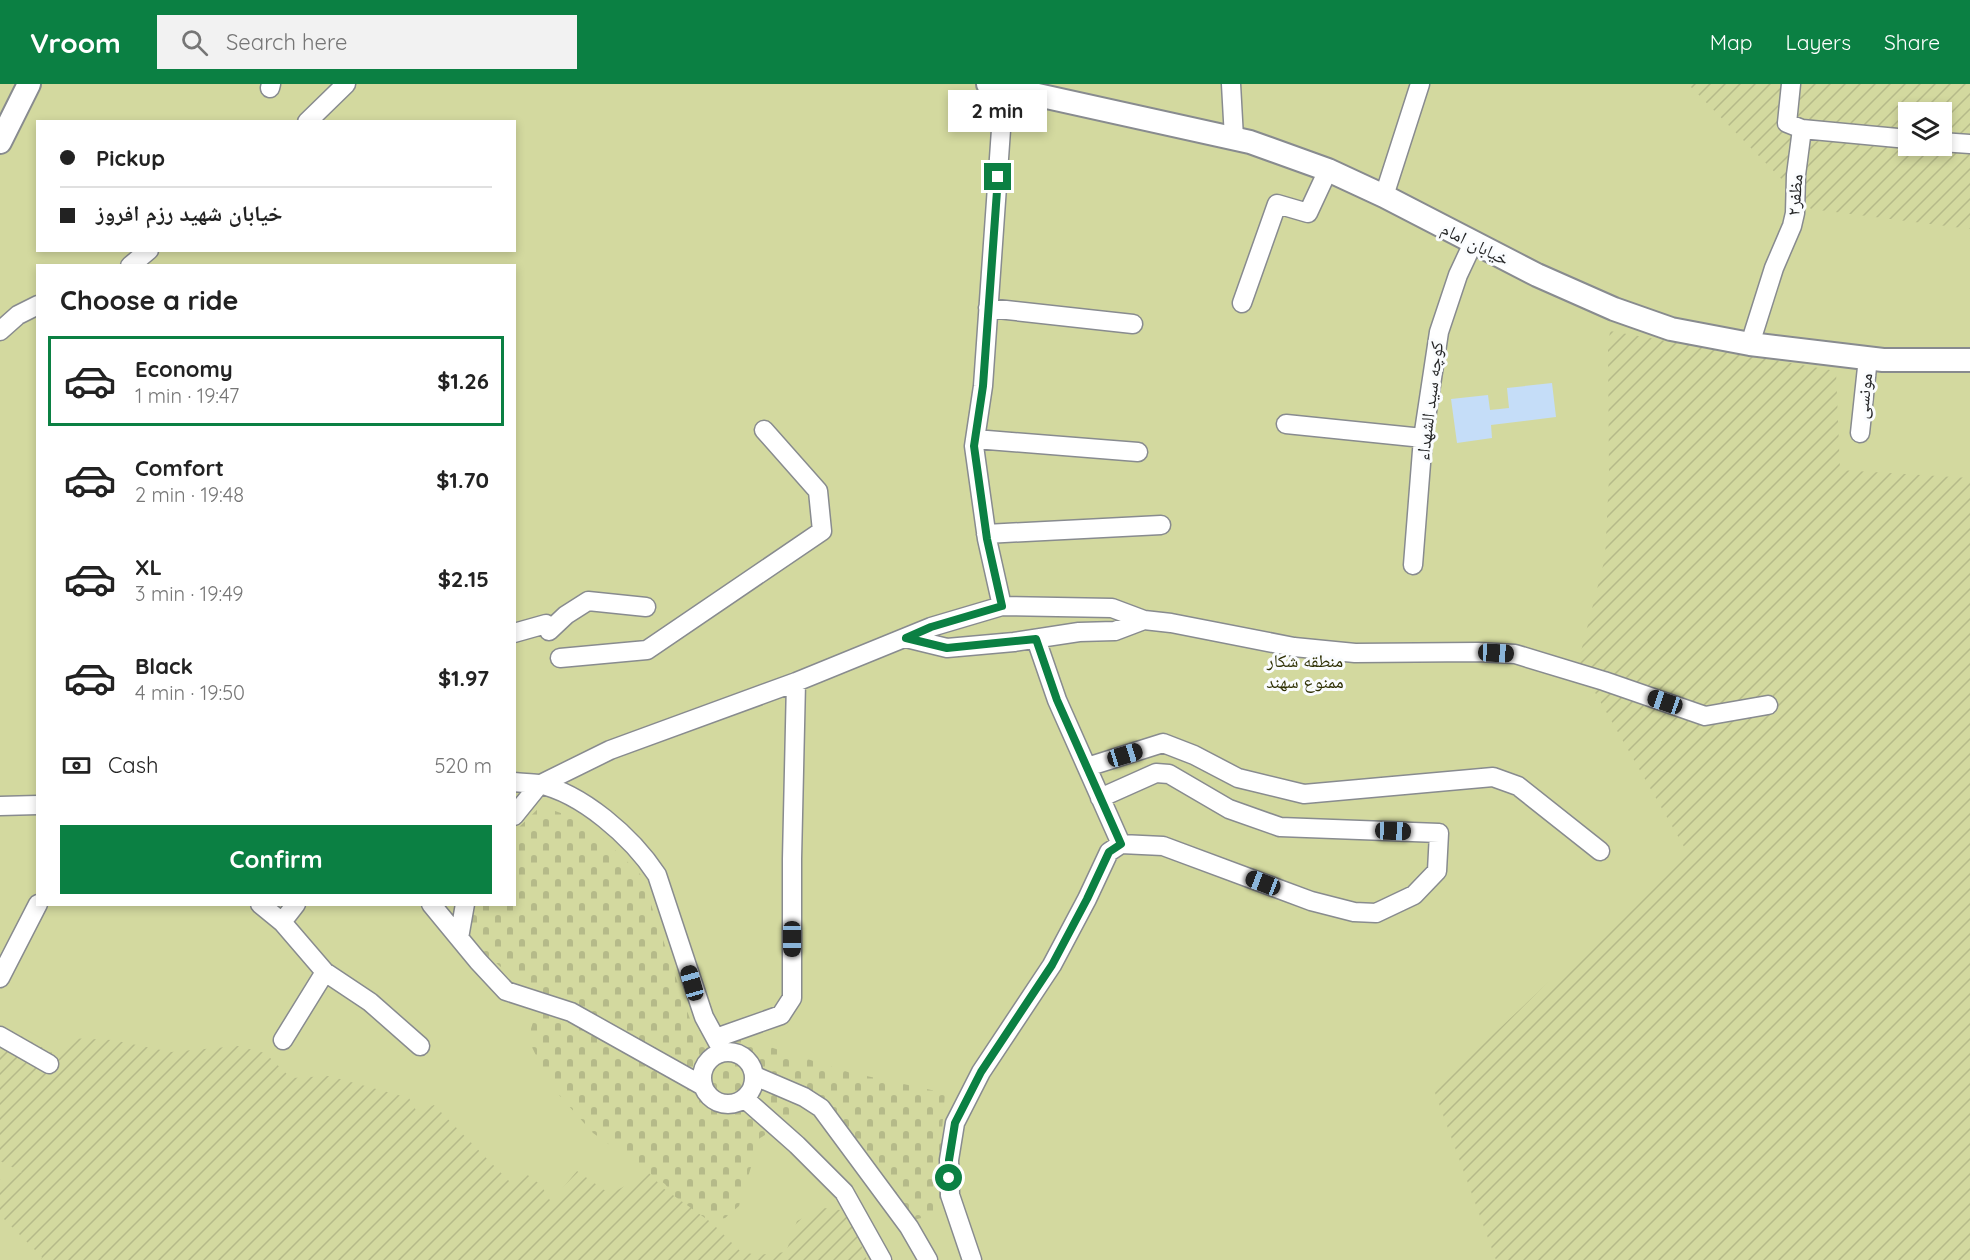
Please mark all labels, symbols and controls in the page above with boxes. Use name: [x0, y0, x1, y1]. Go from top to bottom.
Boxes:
search box: [157, 15, 577, 69]
text: Vroom: [30, 25, 121, 60]
icon: search: [178, 26, 211, 59]
text: Search here: [226, 28, 347, 56]
text: Map: [1710, 29, 1753, 55]
text: Layers: [1786, 29, 1851, 55]
text: Share: [1884, 29, 1940, 55]
callout: 2 min: [948, 90, 1048, 132]
text: 2 min: [971, 98, 1024, 123]
map controls: [1898, 102, 1952, 156]
button: layers: [1898, 102, 1952, 156]
text: Pickup: [96, 144, 165, 172]
route end: [984, 163, 1011, 190]
street label: مظفر۲: [1781, 173, 1808, 217]
text: خیابان شهید رزم افروز: [96, 199, 283, 227]
street label: خیابان امام: [1437, 217, 1513, 271]
text: Choose a ride: [60, 283, 238, 317]
street label: کوچه سید الشهداء: [1411, 340, 1448, 462]
icon: car: [63, 354, 117, 408]
text: Economy: [135, 355, 233, 383]
text: $1.26: [437, 367, 489, 395]
street label: مونسی: [1850, 372, 1877, 420]
text: 1 min · 19:47: [135, 383, 239, 408]
icon: car: [63, 453, 117, 507]
text: Comfort: [135, 454, 224, 482]
text: $1.70: [436, 466, 489, 494]
text: 2 min · 19:48: [135, 482, 244, 507]
icon: car: [63, 552, 117, 606]
text: XL: [135, 553, 162, 581]
text: $2.15: [438, 565, 489, 593]
text: 3 min · 19:49: [135, 581, 243, 606]
car: [1478, 643, 1514, 663]
park label: منطقه شکار ممنوع سهند: [1266, 649, 1344, 693]
icon: car: [63, 651, 117, 705]
text: Black: [135, 652, 193, 680]
text: $1.97: [438, 664, 489, 692]
text: 4 min · 19:50: [135, 680, 245, 705]
car: [1645, 688, 1685, 716]
car: [1105, 741, 1145, 769]
icon: cash: [60, 749, 93, 782]
text: Cash: [108, 751, 159, 779]
text: 520 m: [434, 753, 492, 778]
car: [1375, 821, 1411, 841]
button: Confirm: [60, 825, 492, 894]
car: [1243, 868, 1283, 898]
car: [783, 921, 801, 957]
car: [678, 963, 706, 1003]
route start: [935, 1164, 962, 1191]

